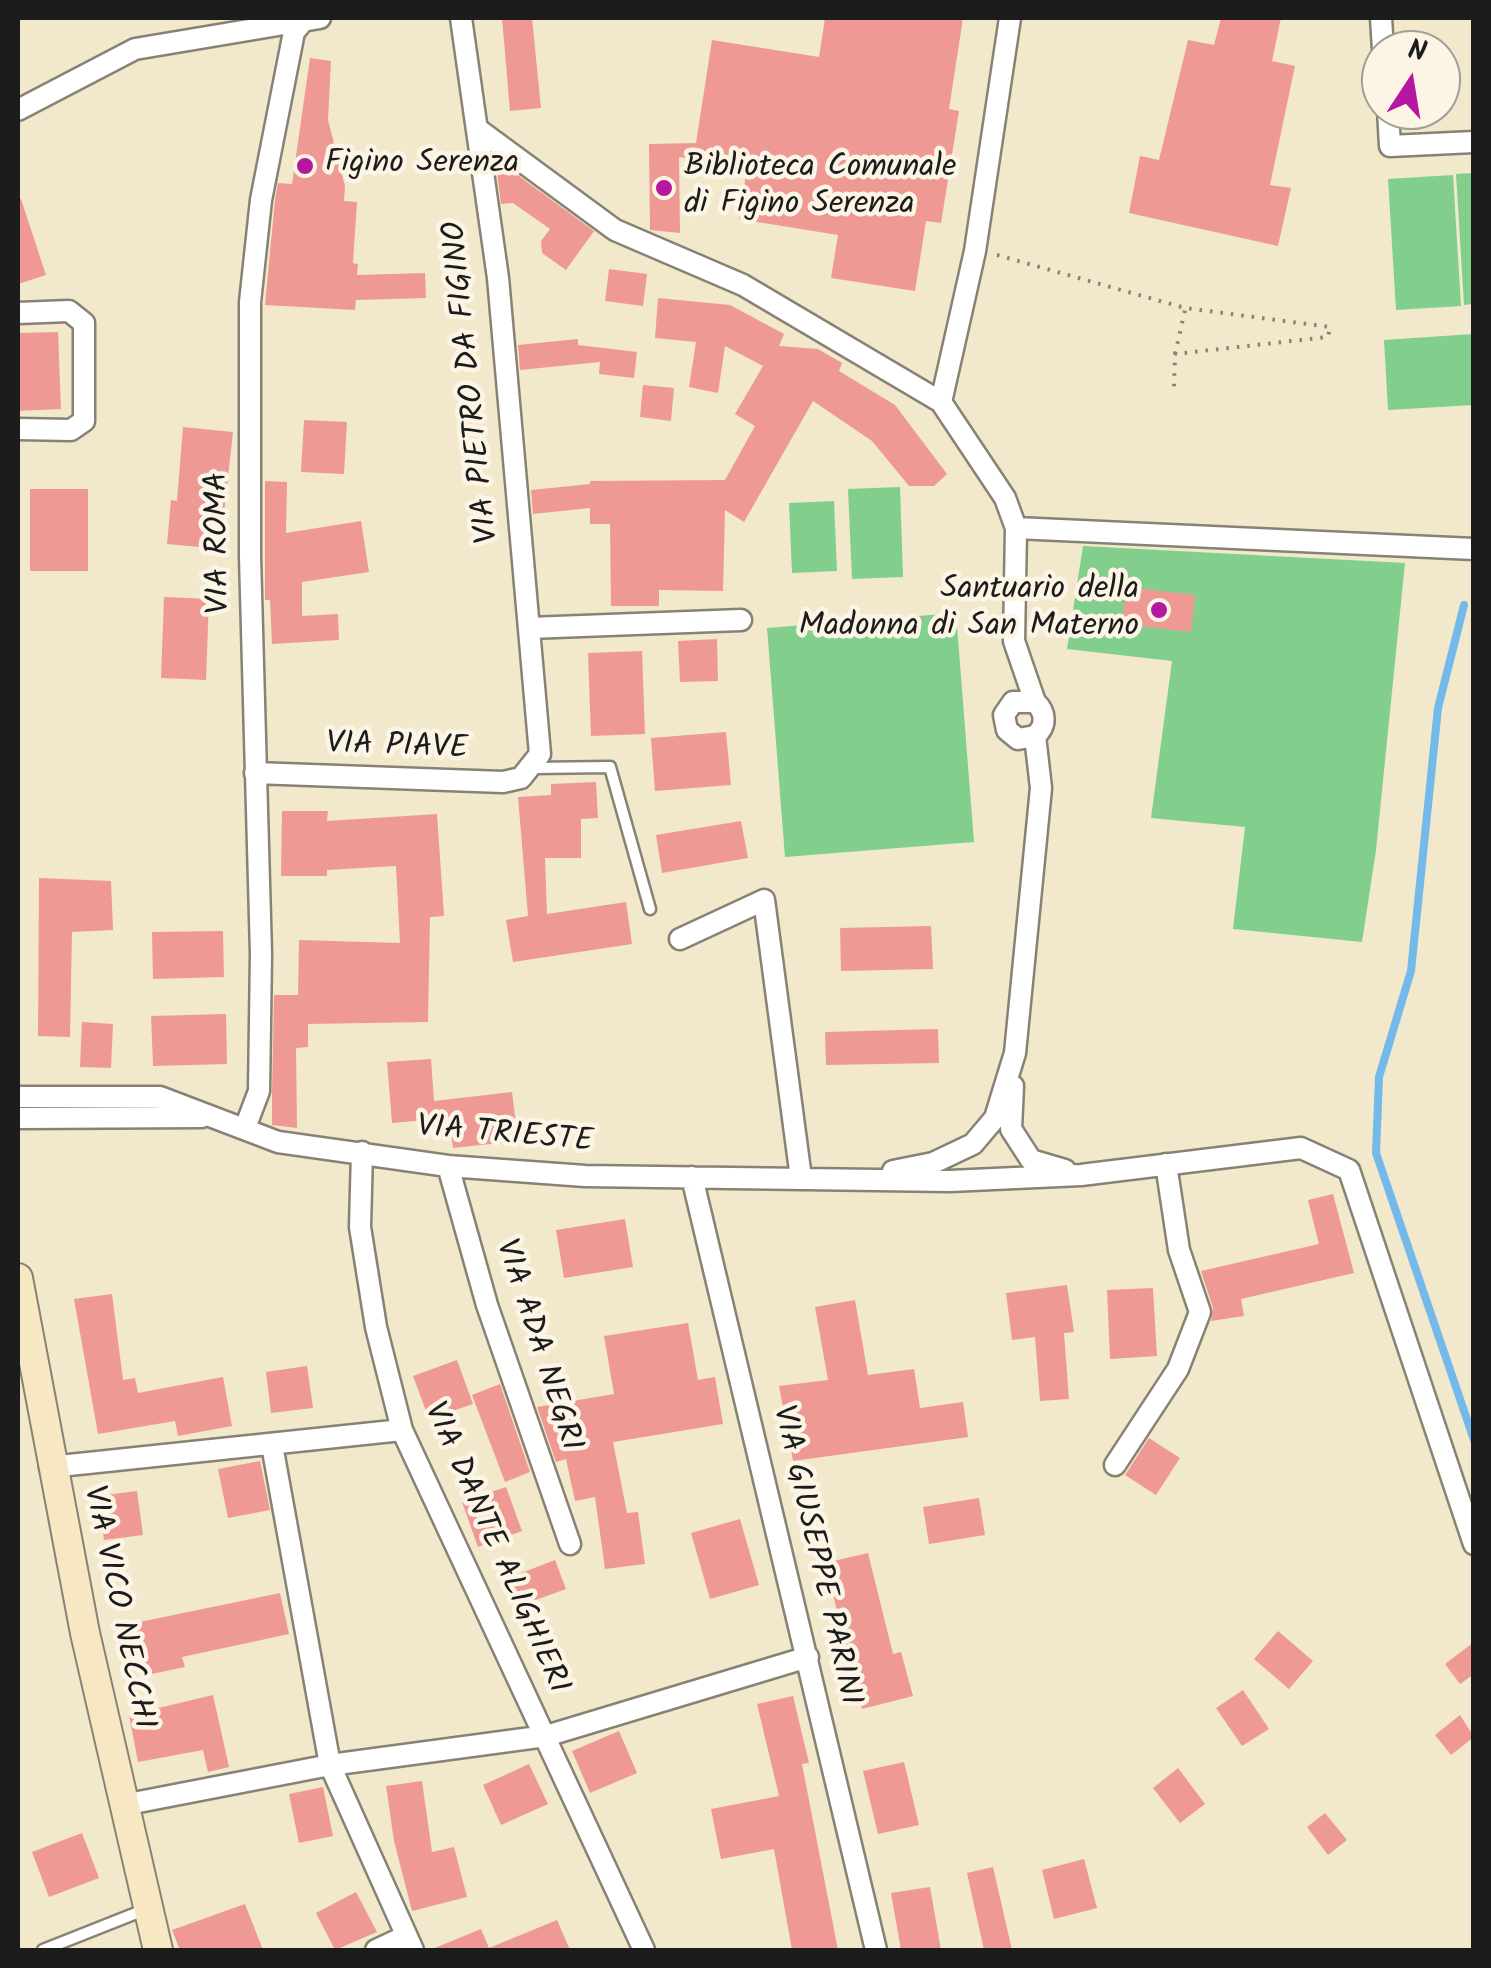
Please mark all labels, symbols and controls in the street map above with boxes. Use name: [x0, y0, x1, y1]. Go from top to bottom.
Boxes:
text: N: [1404, 28, 1430, 76]
north arrow: [1361, 30, 1461, 130]
place label: Figino Serenza: [325, 147, 519, 185]
place label: Biblioteca Comunale di Figino Serenza: [684, 151, 956, 226]
marker: Figino Serenza: [294, 155, 316, 177]
marker: Biblioteca Comunale di Figino Serenza: [653, 177, 675, 199]
street label: VIA PIETRO DA FIGINO: [438, 219, 510, 545]
street label: VIA ROMA: [201, 472, 241, 614]
place label: Santuario della Madonna di San Materno: [799, 573, 1139, 648]
marker: Santuario della Madonna di San Materno: [1148, 599, 1170, 621]
street label: VIA PIAVE: [326, 727, 468, 771]
street label: VIA TRIESTE: [415, 1110, 595, 1164]
street label: VIA ADA NEGRI: [484, 1235, 588, 1457]
street label: VIA DANTE ALIGHIERI: [412, 1397, 576, 1701]
street label: VIA GIUSEPPE PARINI: [761, 1402, 867, 1710]
street label: VIA VICO NECCHI: [71, 1483, 161, 1733]

